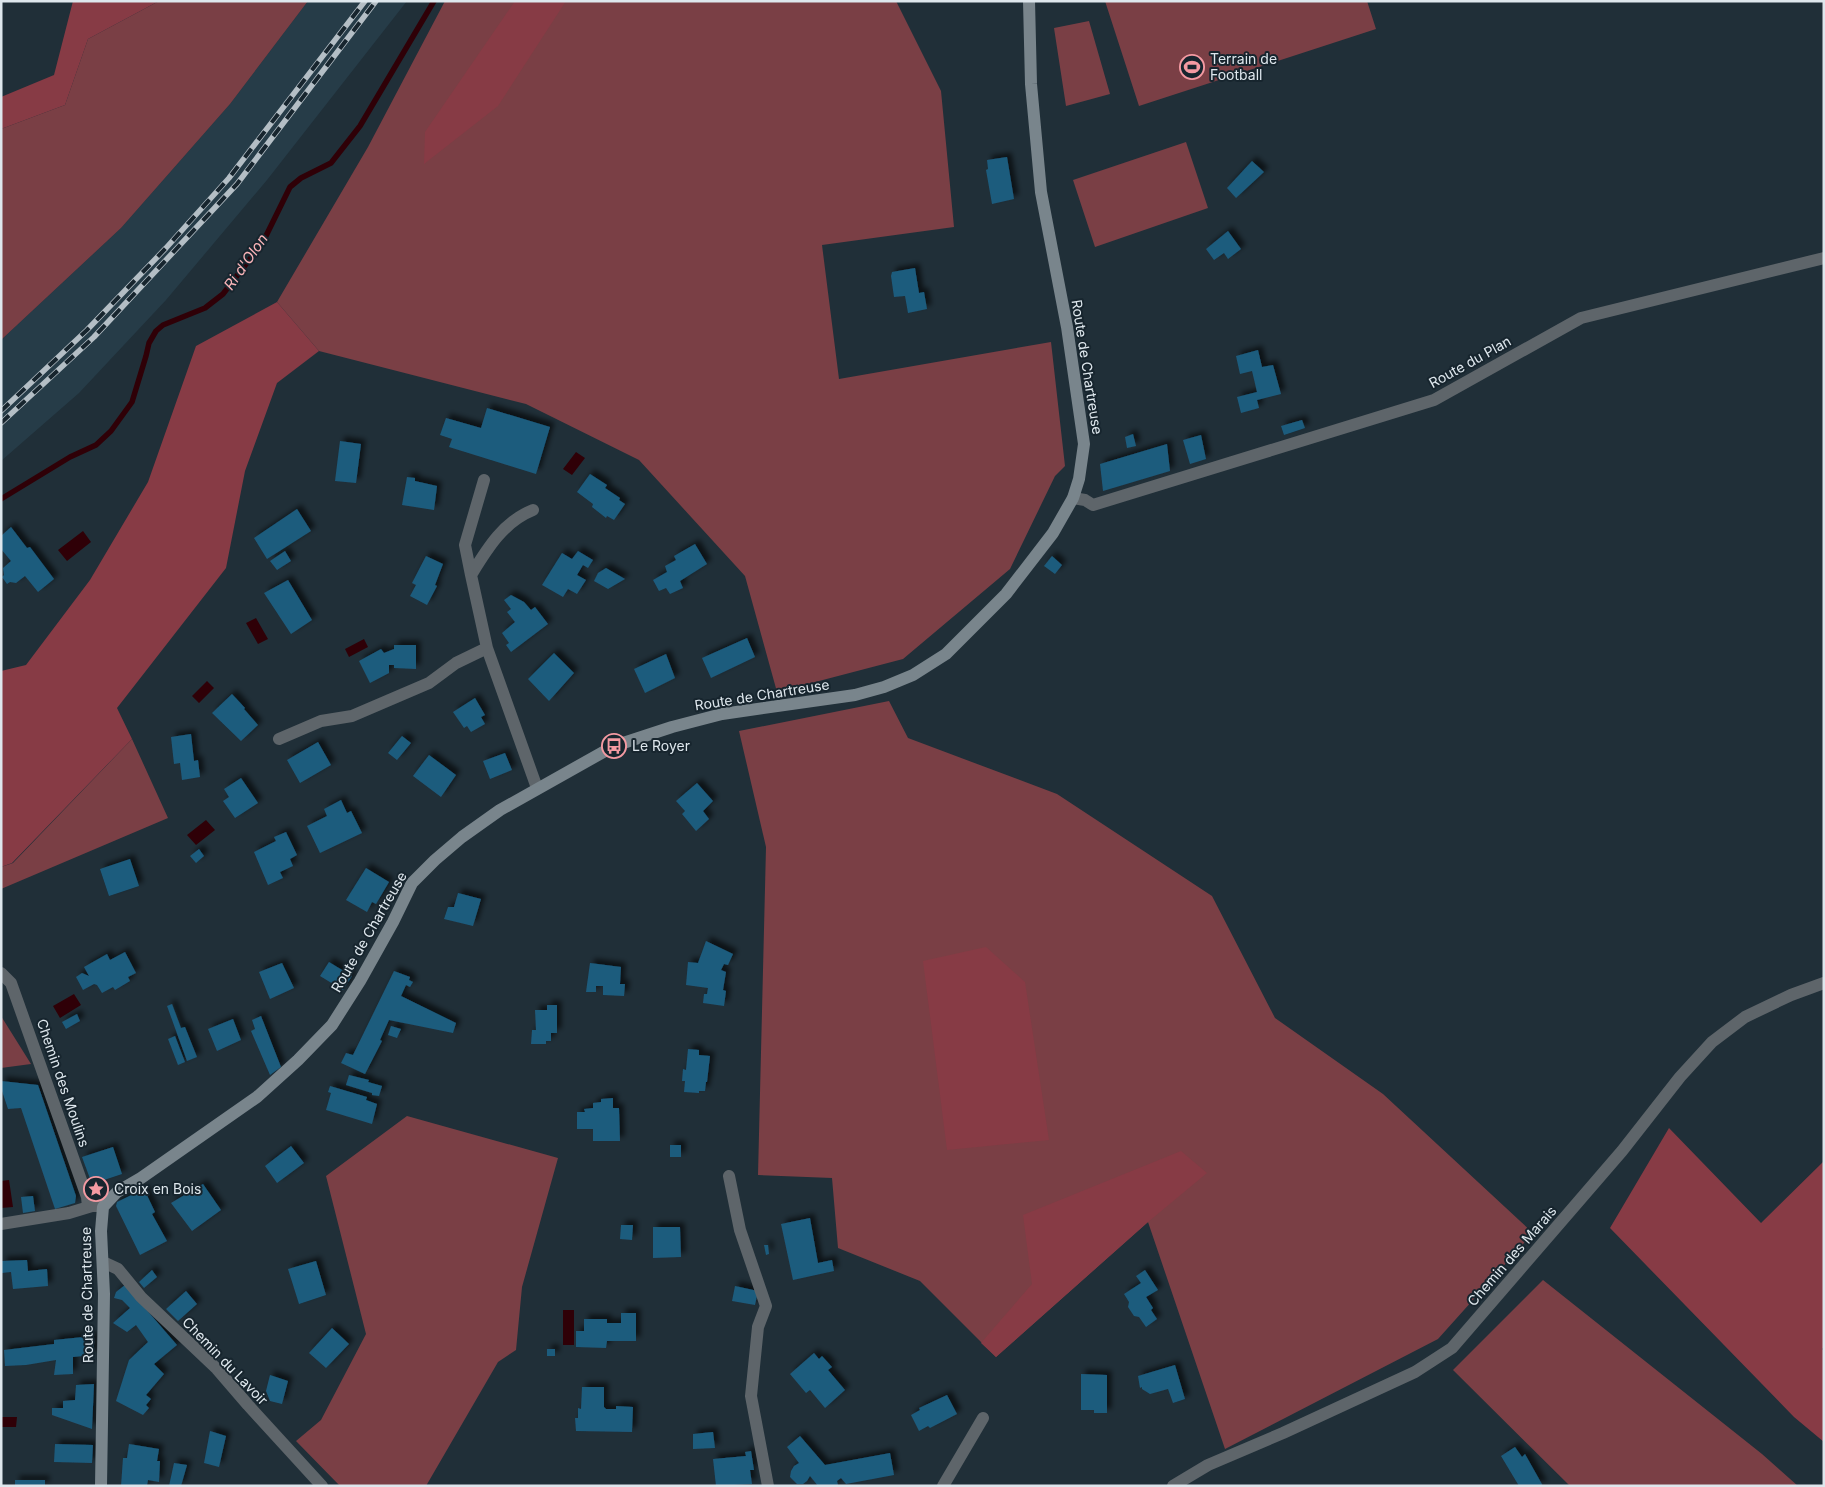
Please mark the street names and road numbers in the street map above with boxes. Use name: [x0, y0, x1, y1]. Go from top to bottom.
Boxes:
street label: Route de Chartreuse: [1068, 298, 1107, 435]
street label: Route du Plan: [1426, 332, 1514, 391]
street label: Route de Chartreuse: [693, 675, 830, 714]
street label: Route de Chartreuse: [327, 869, 410, 995]
street label: Chemin des Moulins: [34, 1017, 93, 1149]
street label: Chemin des Marais: [1464, 1202, 1560, 1309]
street label: Route de Chartreuse: [77, 1227, 96, 1363]
street label: Chemin du Lavoir: [179, 1313, 272, 1408]

